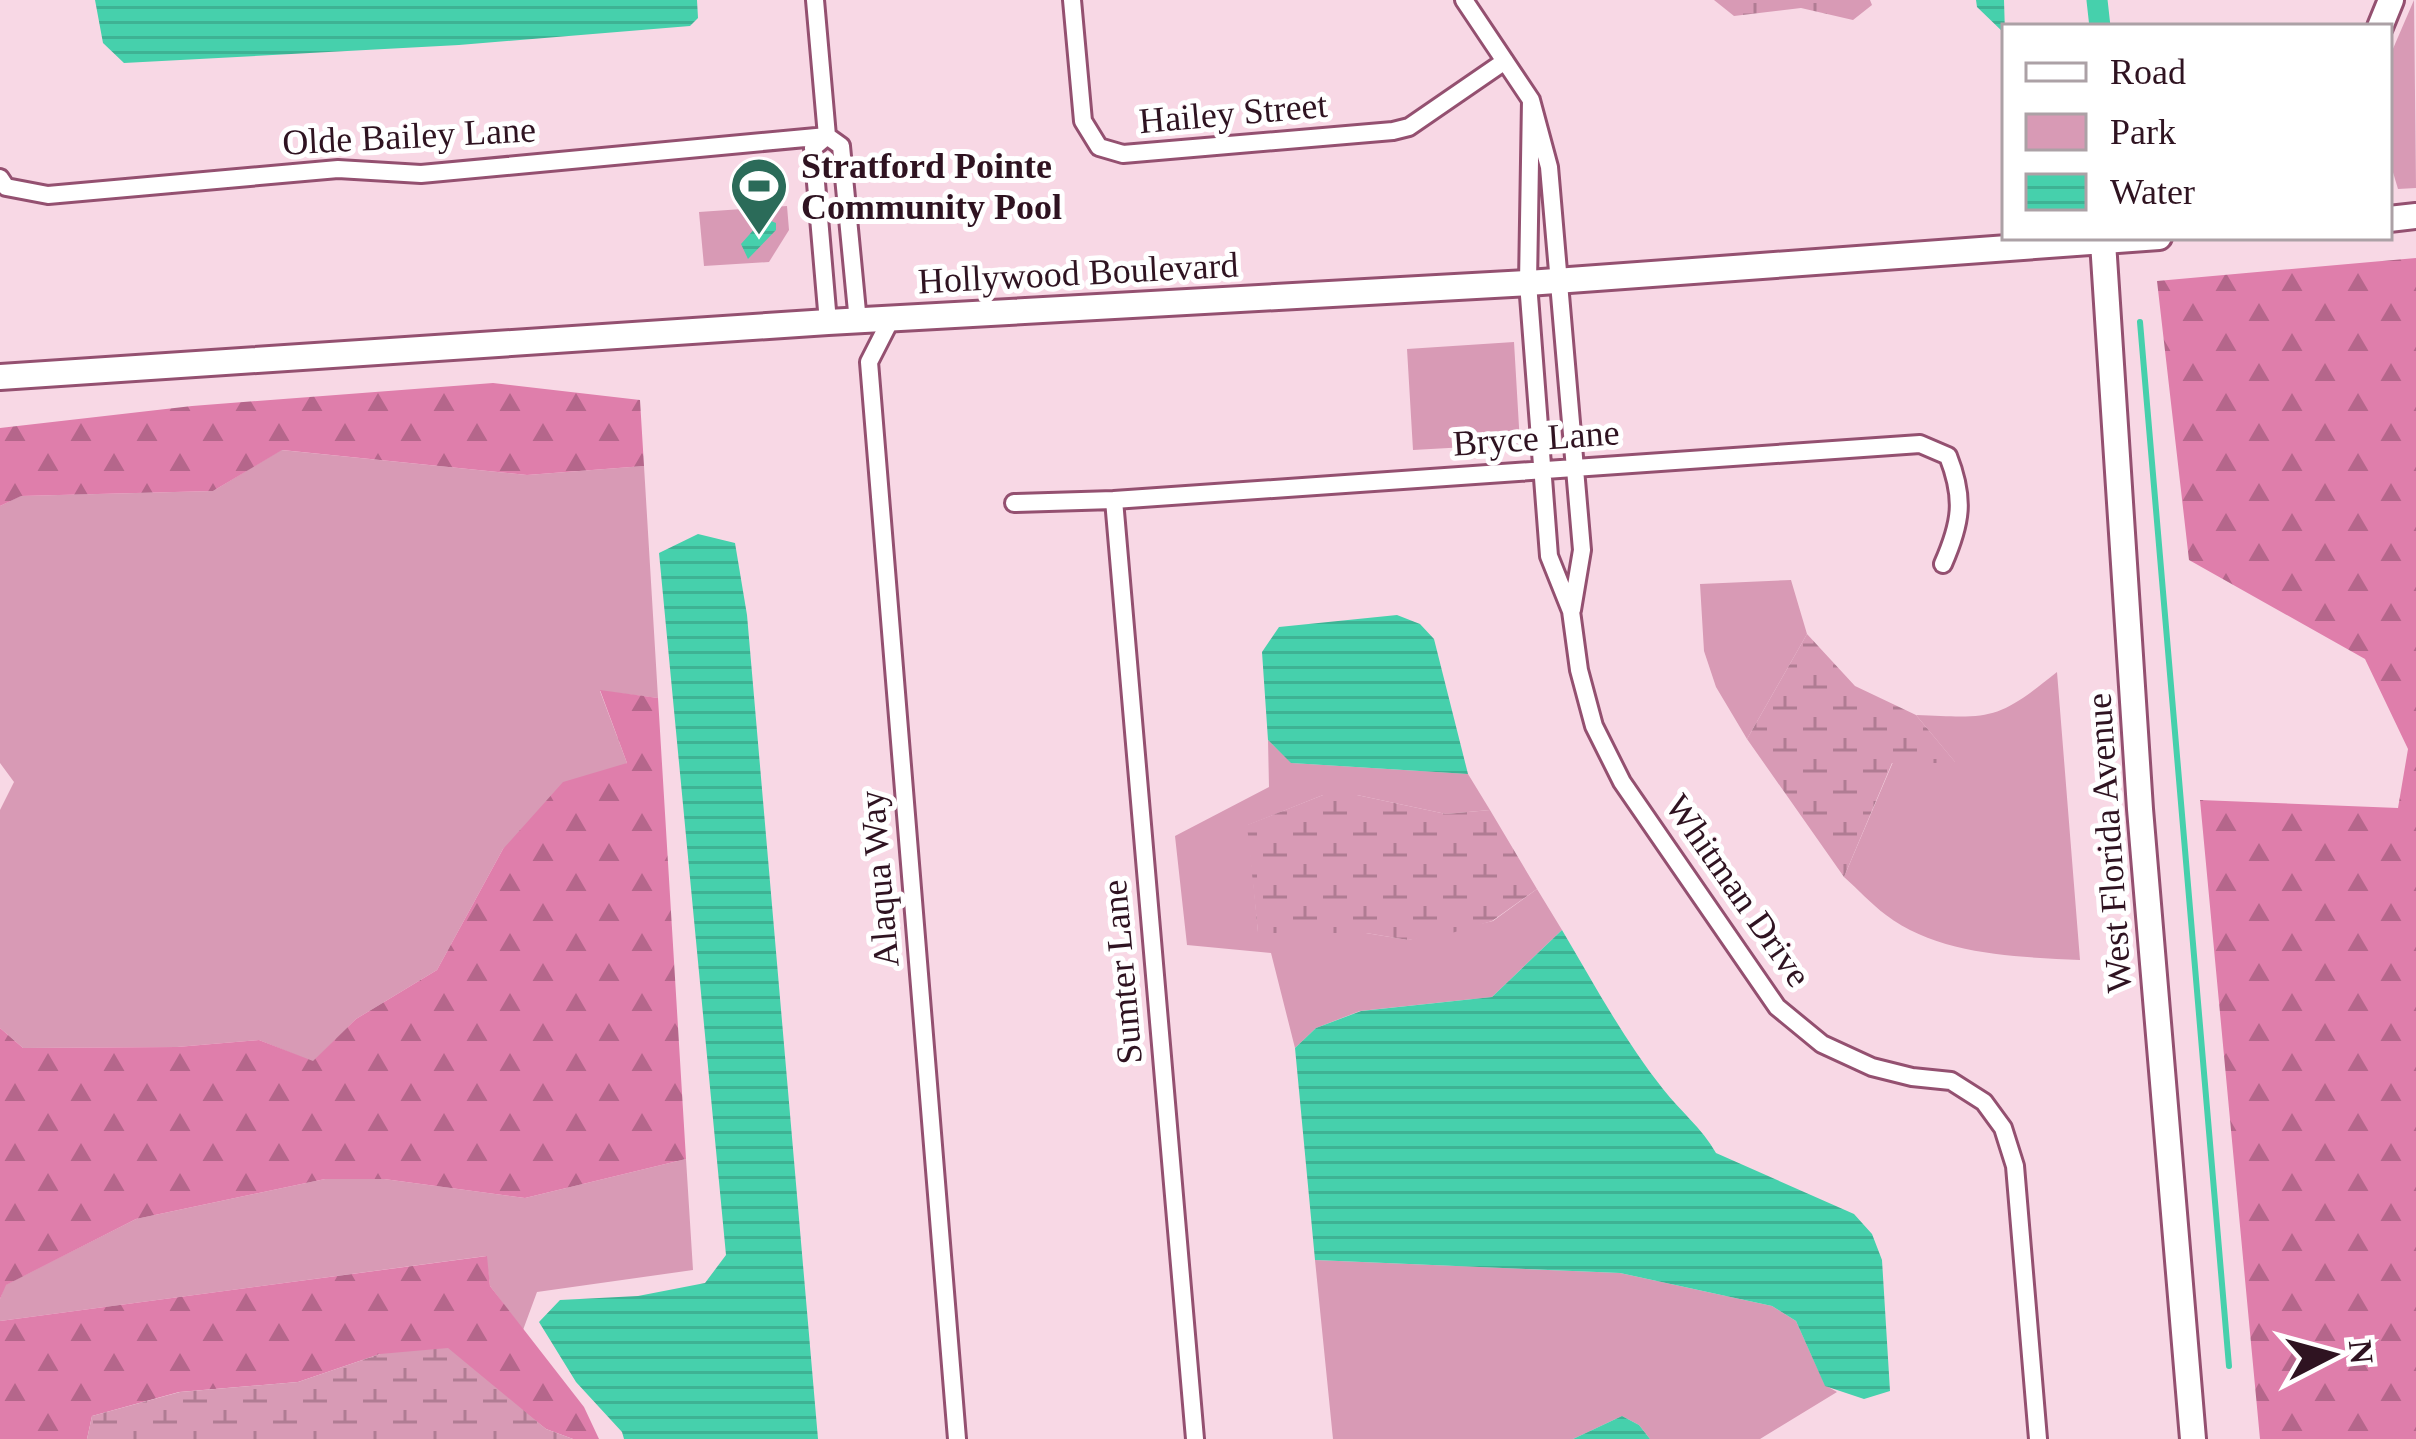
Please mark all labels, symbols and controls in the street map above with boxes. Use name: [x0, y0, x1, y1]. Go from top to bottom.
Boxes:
legend: [2002, 24, 2392, 240]
text: Road: [2110, 52, 2186, 92]
street label: Hailey Street: [1137, 85, 1329, 141]
street label: Olde Bailey Lane: [281, 109, 537, 163]
text: Park: [2110, 112, 2176, 152]
place label: Stratford Pointe Community Pool: [801, 146, 1062, 227]
sports icon: Stratford Pointe Community Pool: [728, 155, 790, 237]
text: Water: [2110, 172, 2195, 212]
street label: Hollywood Boulevard: [917, 245, 1239, 301]
street label: Bryce Lane: [1451, 412, 1621, 464]
street label: West Florida Avenue: [2079, 692, 2139, 994]
street label: Whitman Drive: [1657, 787, 1819, 994]
street label: Alaqua Way: [851, 789, 907, 969]
street label: Sumter Lane: [1094, 878, 1150, 1066]
north arrow: [2272, 1295, 2392, 1415]
text: N: [2342, 1338, 2380, 1366]

